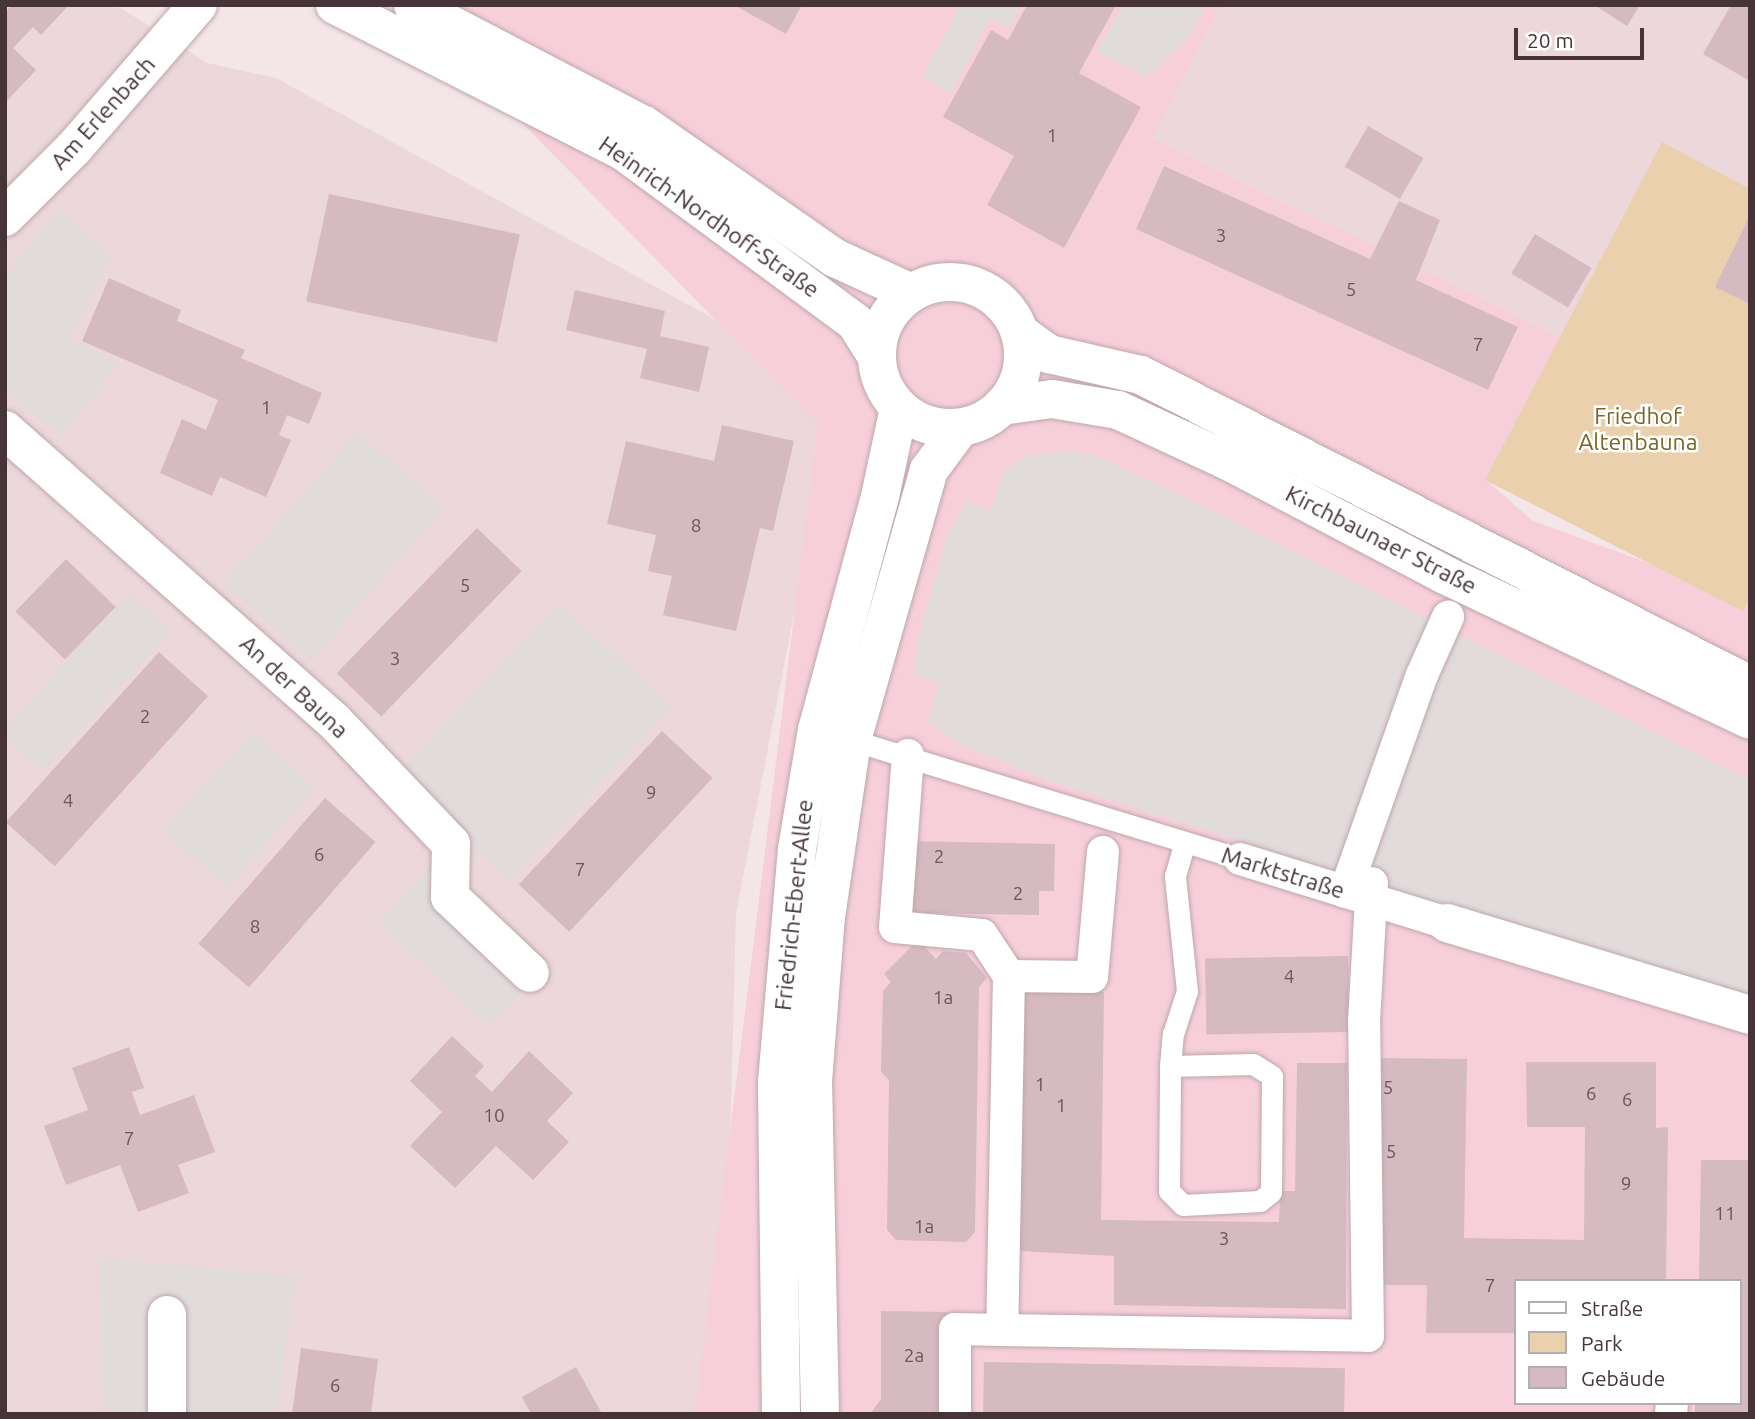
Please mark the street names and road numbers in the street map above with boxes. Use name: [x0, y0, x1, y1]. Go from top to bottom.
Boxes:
street label: Am Erlenbach: [45, 51, 161, 175]
street label: Heinrich-Nordhoff-Straße: [593, 130, 825, 304]
street label: Kirchbaunaer Straße: [1281, 480, 1481, 600]
street label: An der Bauna: [234, 630, 354, 744]
street label: Friedrich-Ebert-Allee: [769, 798, 819, 1012]
street label: Marktstraße: [1218, 841, 1348, 905]

